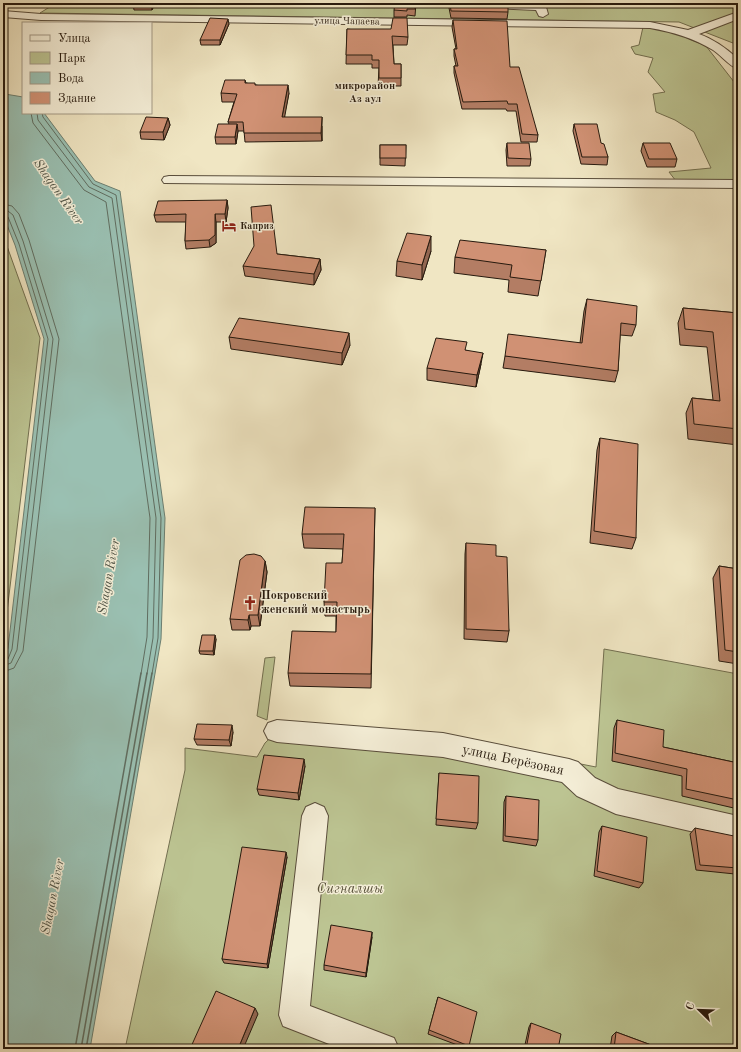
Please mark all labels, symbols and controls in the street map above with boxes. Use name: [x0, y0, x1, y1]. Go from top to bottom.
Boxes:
street label: улица Чапаева: [314, 15, 380, 27]
legend: [22, 22, 152, 114]
text: Улица: [58, 33, 91, 45]
text: Парк: [58, 53, 86, 65]
text: Вода: [58, 73, 84, 85]
district label: микрорайон Аз аул: [335, 81, 395, 105]
text: Здание: [58, 93, 96, 105]
water label: Shagan River: [31, 157, 86, 227]
hotel icon: Каприз: [221, 218, 237, 234]
place label: Каприз: [240, 221, 274, 231]
water label: Shagan River: [96, 538, 122, 616]
place label: Покровский женский монастырь: [261, 590, 370, 616]
church icon: Покровский женский монастырь: [242, 595, 258, 611]
street label: улица Берёзовая: [461, 742, 565, 778]
water label: Shagan River: [39, 858, 67, 936]
park label: Сигналшы: [317, 882, 384, 896]
north arrow: [679, 990, 719, 1030]
text: С: [685, 1001, 698, 1012]

